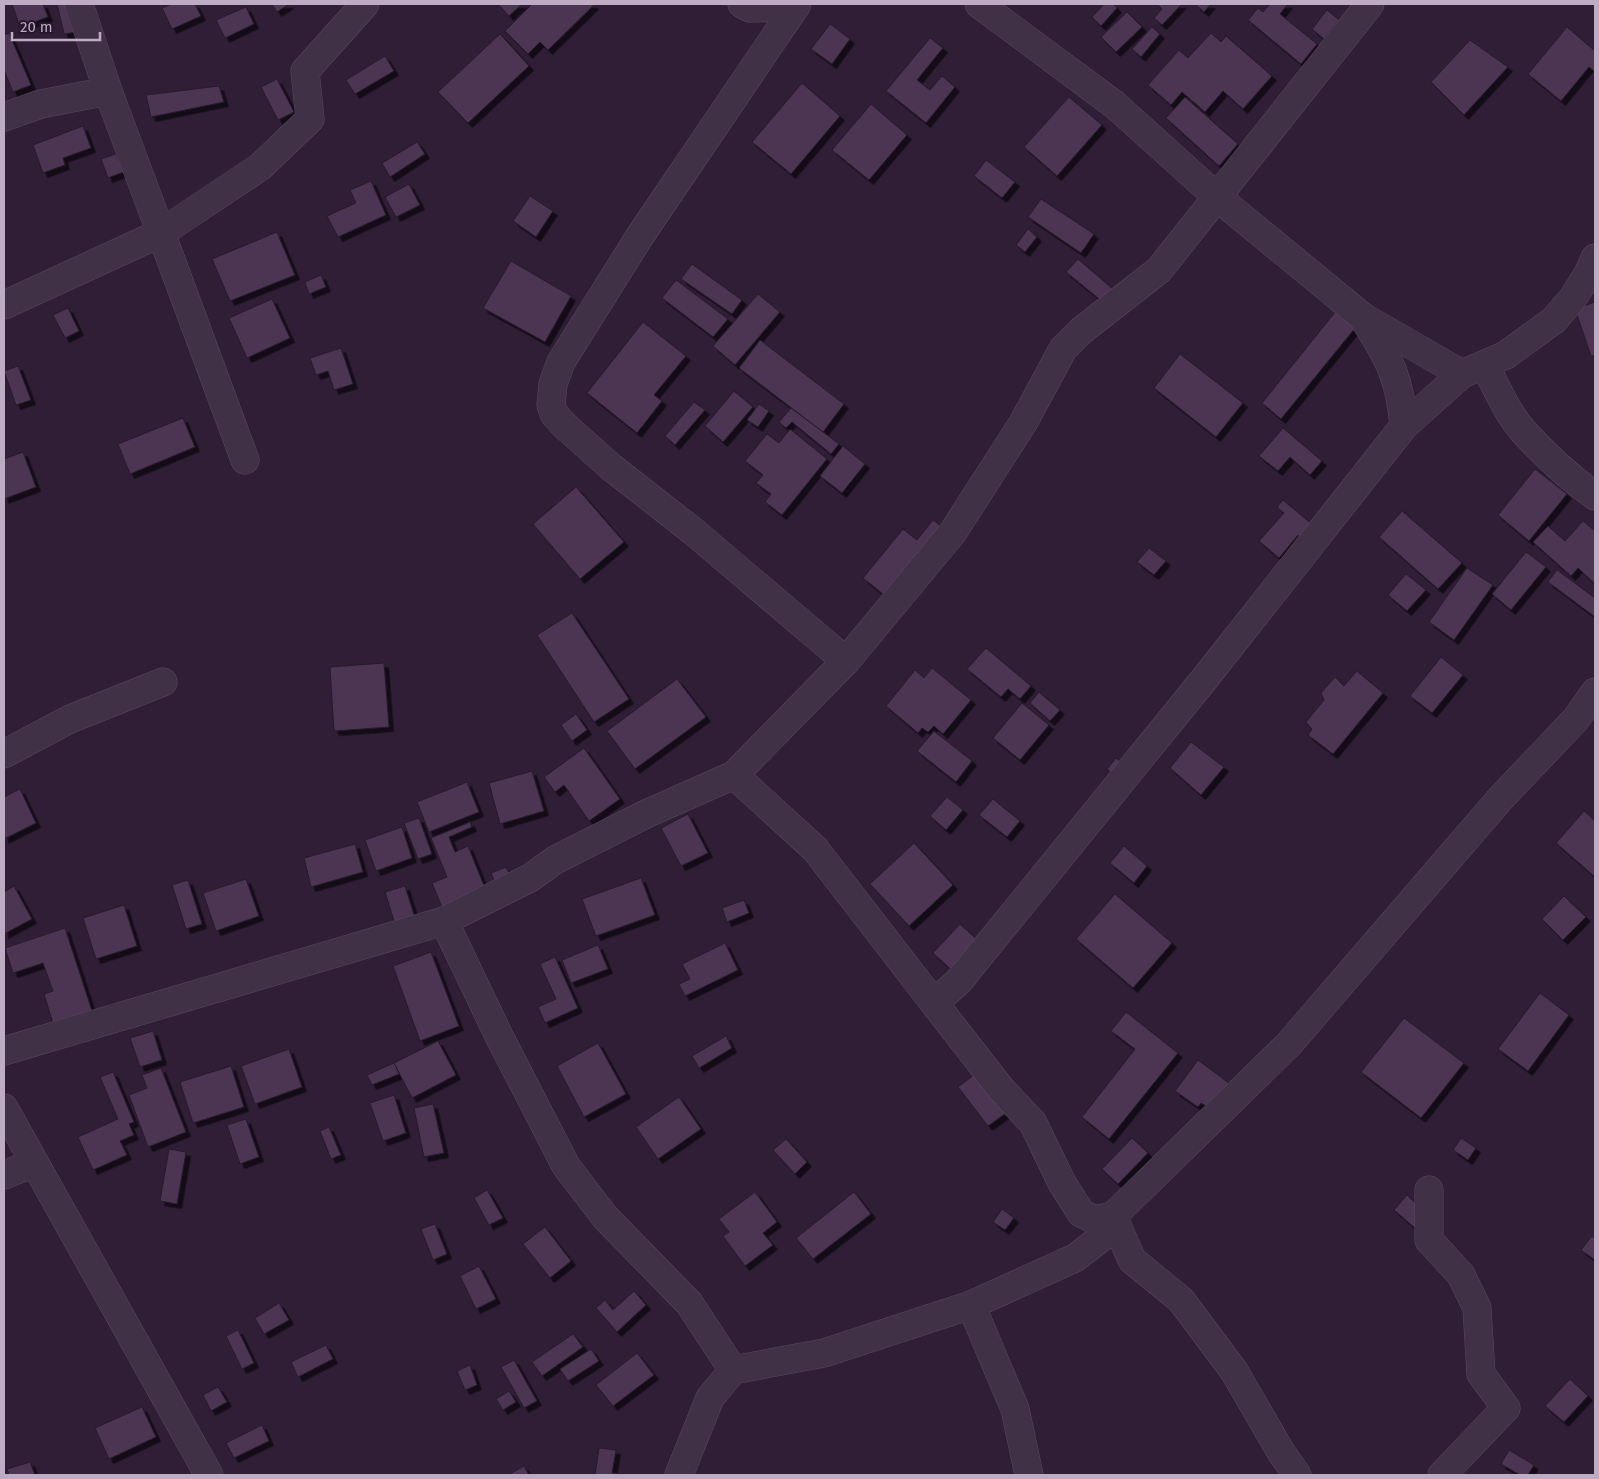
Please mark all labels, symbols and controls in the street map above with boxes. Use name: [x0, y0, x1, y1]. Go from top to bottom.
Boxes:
scale bar: [12, 10, 100, 42]
text: 20 m: [20, 18, 53, 36]

